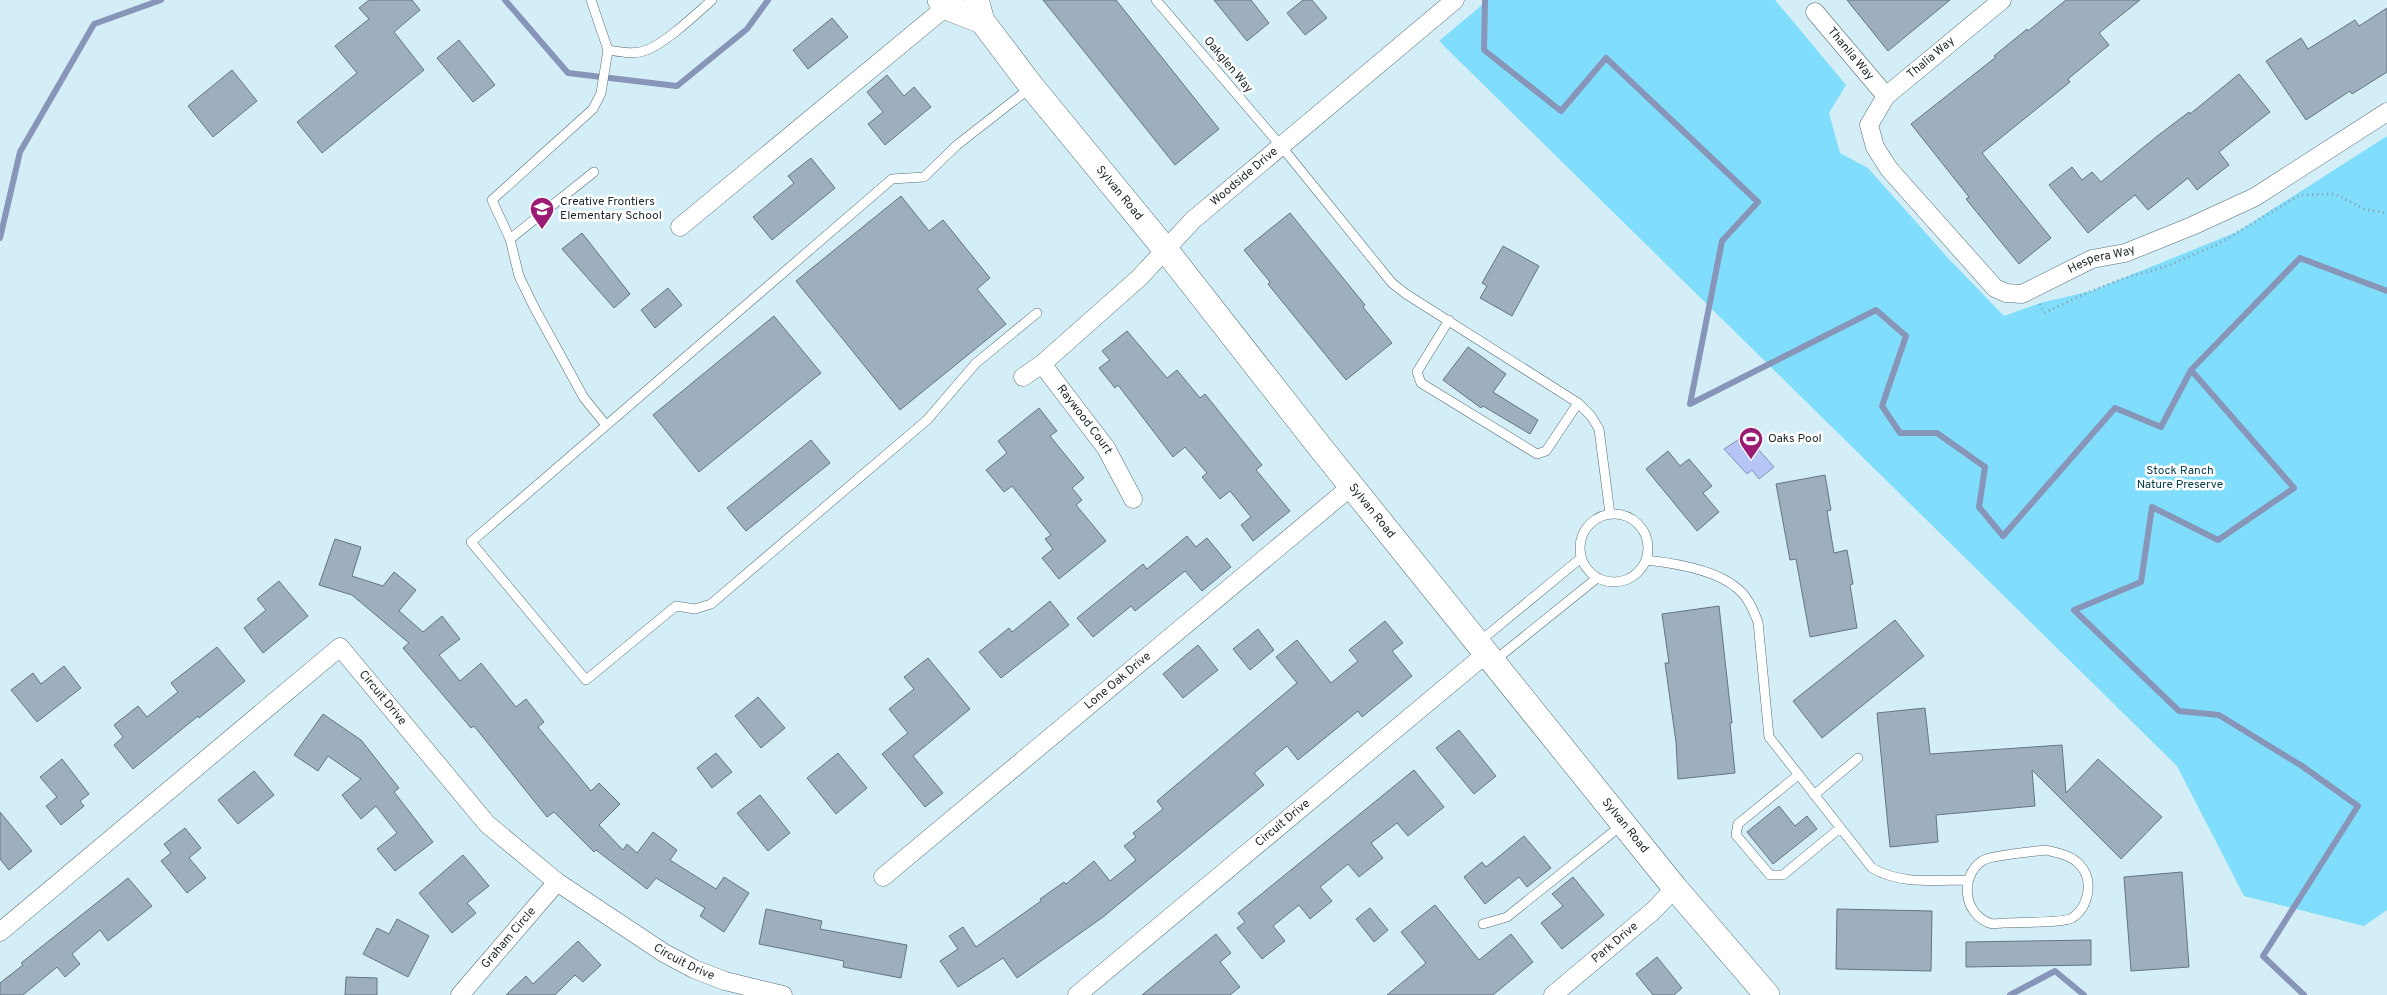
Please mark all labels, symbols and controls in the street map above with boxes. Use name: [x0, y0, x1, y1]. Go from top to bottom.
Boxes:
street label: Thanlia Way: [1824, 24, 1877, 84]
street label: Oakglen Way: [1200, 33, 1256, 97]
street label: Thalia Way: [1904, 33, 1958, 83]
street label: Woodside Drive: [1207, 144, 1282, 210]
street label: Sylvan Road: [1092, 162, 1146, 224]
place label: Creative Frontiers Elementary School: [560, 194, 662, 224]
school or university icon: Creative Frontiers Elementary School: [529, 196, 555, 230]
street label: Hespera Way: [2065, 242, 2138, 278]
street label: Raywood Court: [1053, 382, 1116, 457]
sports icon: Oaks Pool: [1738, 426, 1764, 460]
place label: Oaks Pool: [1768, 431, 1822, 447]
park label: Stock Ranch Nature Preserve: [2137, 463, 2223, 493]
street label: Sylvan Road: [1345, 480, 1399, 542]
street label: Lone Oak Drive: [1081, 649, 1155, 713]
street label: Circuit Drive: [355, 667, 410, 729]
street label: Sylvan Road: [1598, 795, 1652, 857]
street label: Circuit Drive: [1252, 796, 1314, 851]
street label: Graham Circle: [478, 904, 540, 972]
street label: Park Drive: [1588, 919, 1642, 967]
street label: Circuit Drive: [650, 940, 717, 984]

